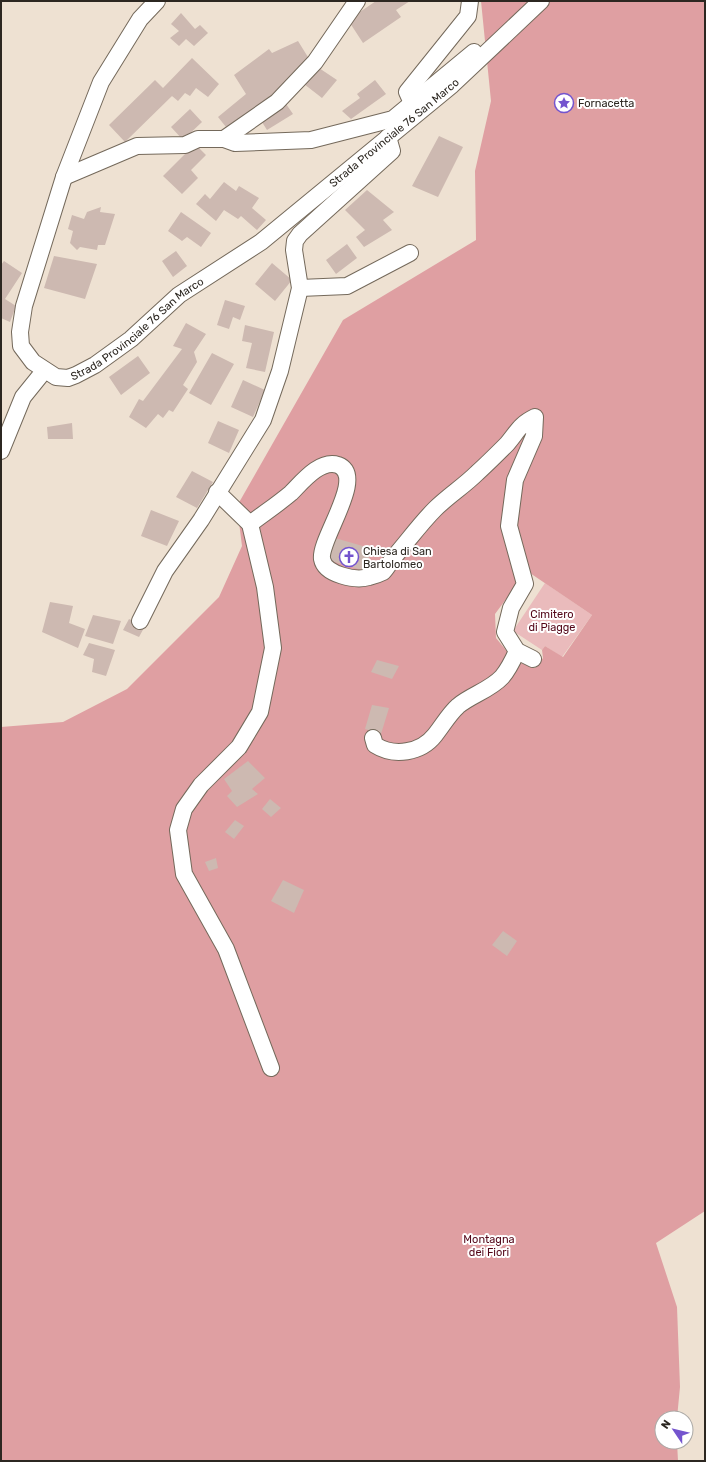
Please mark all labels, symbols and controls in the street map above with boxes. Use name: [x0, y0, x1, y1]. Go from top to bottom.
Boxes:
street label: Strada Provinciale 76 San Marco: [326, 76, 461, 190]
place icon: Fornacetta: [553, 92, 575, 114]
place label: Fornacetta: [578, 97, 634, 110]
street label: Strada Provinciale 76 San Marco: [69, 274, 206, 383]
place label: Chiesa di San Bartolomeo: [363, 545, 432, 571]
church icon: Chiesa di San Bartolomeo: [338, 546, 360, 568]
park label: Cimitero di Piagge: [529, 608, 576, 634]
park label: Montagna dei Fiori: [463, 1233, 515, 1259]
north arrow: [654, 1410, 694, 1450]
text: N: [659, 1418, 674, 1432]

